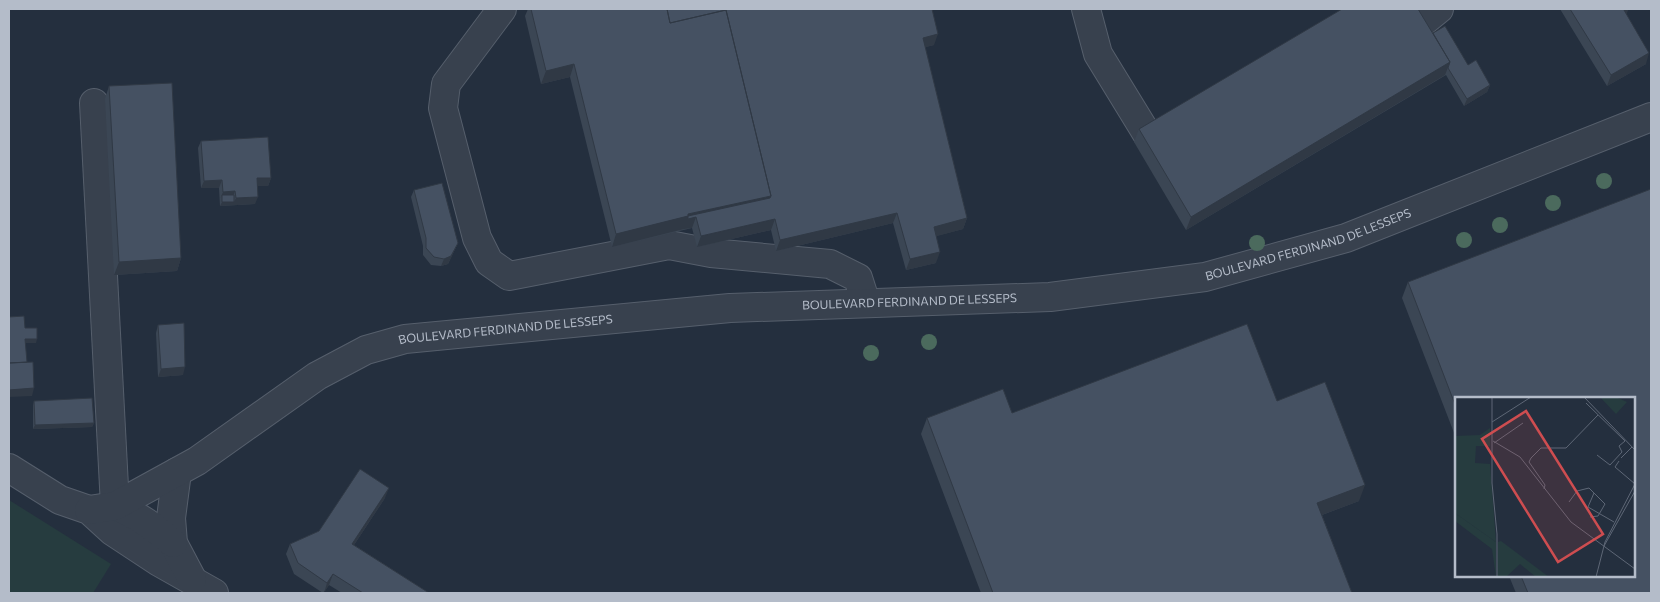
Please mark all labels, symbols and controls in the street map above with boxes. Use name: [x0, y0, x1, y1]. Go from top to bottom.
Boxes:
street label: BOULEVARD FERDINAND DE LESSEPS: [1203, 205, 1413, 283]
street label: BOULEVARD FERDINAND DE LESSEPS: [802, 290, 1017, 312]
street label: BOULEVARD FERDINAND DE LESSEPS: [397, 311, 613, 347]
inset map: [1455, 397, 1635, 577]

